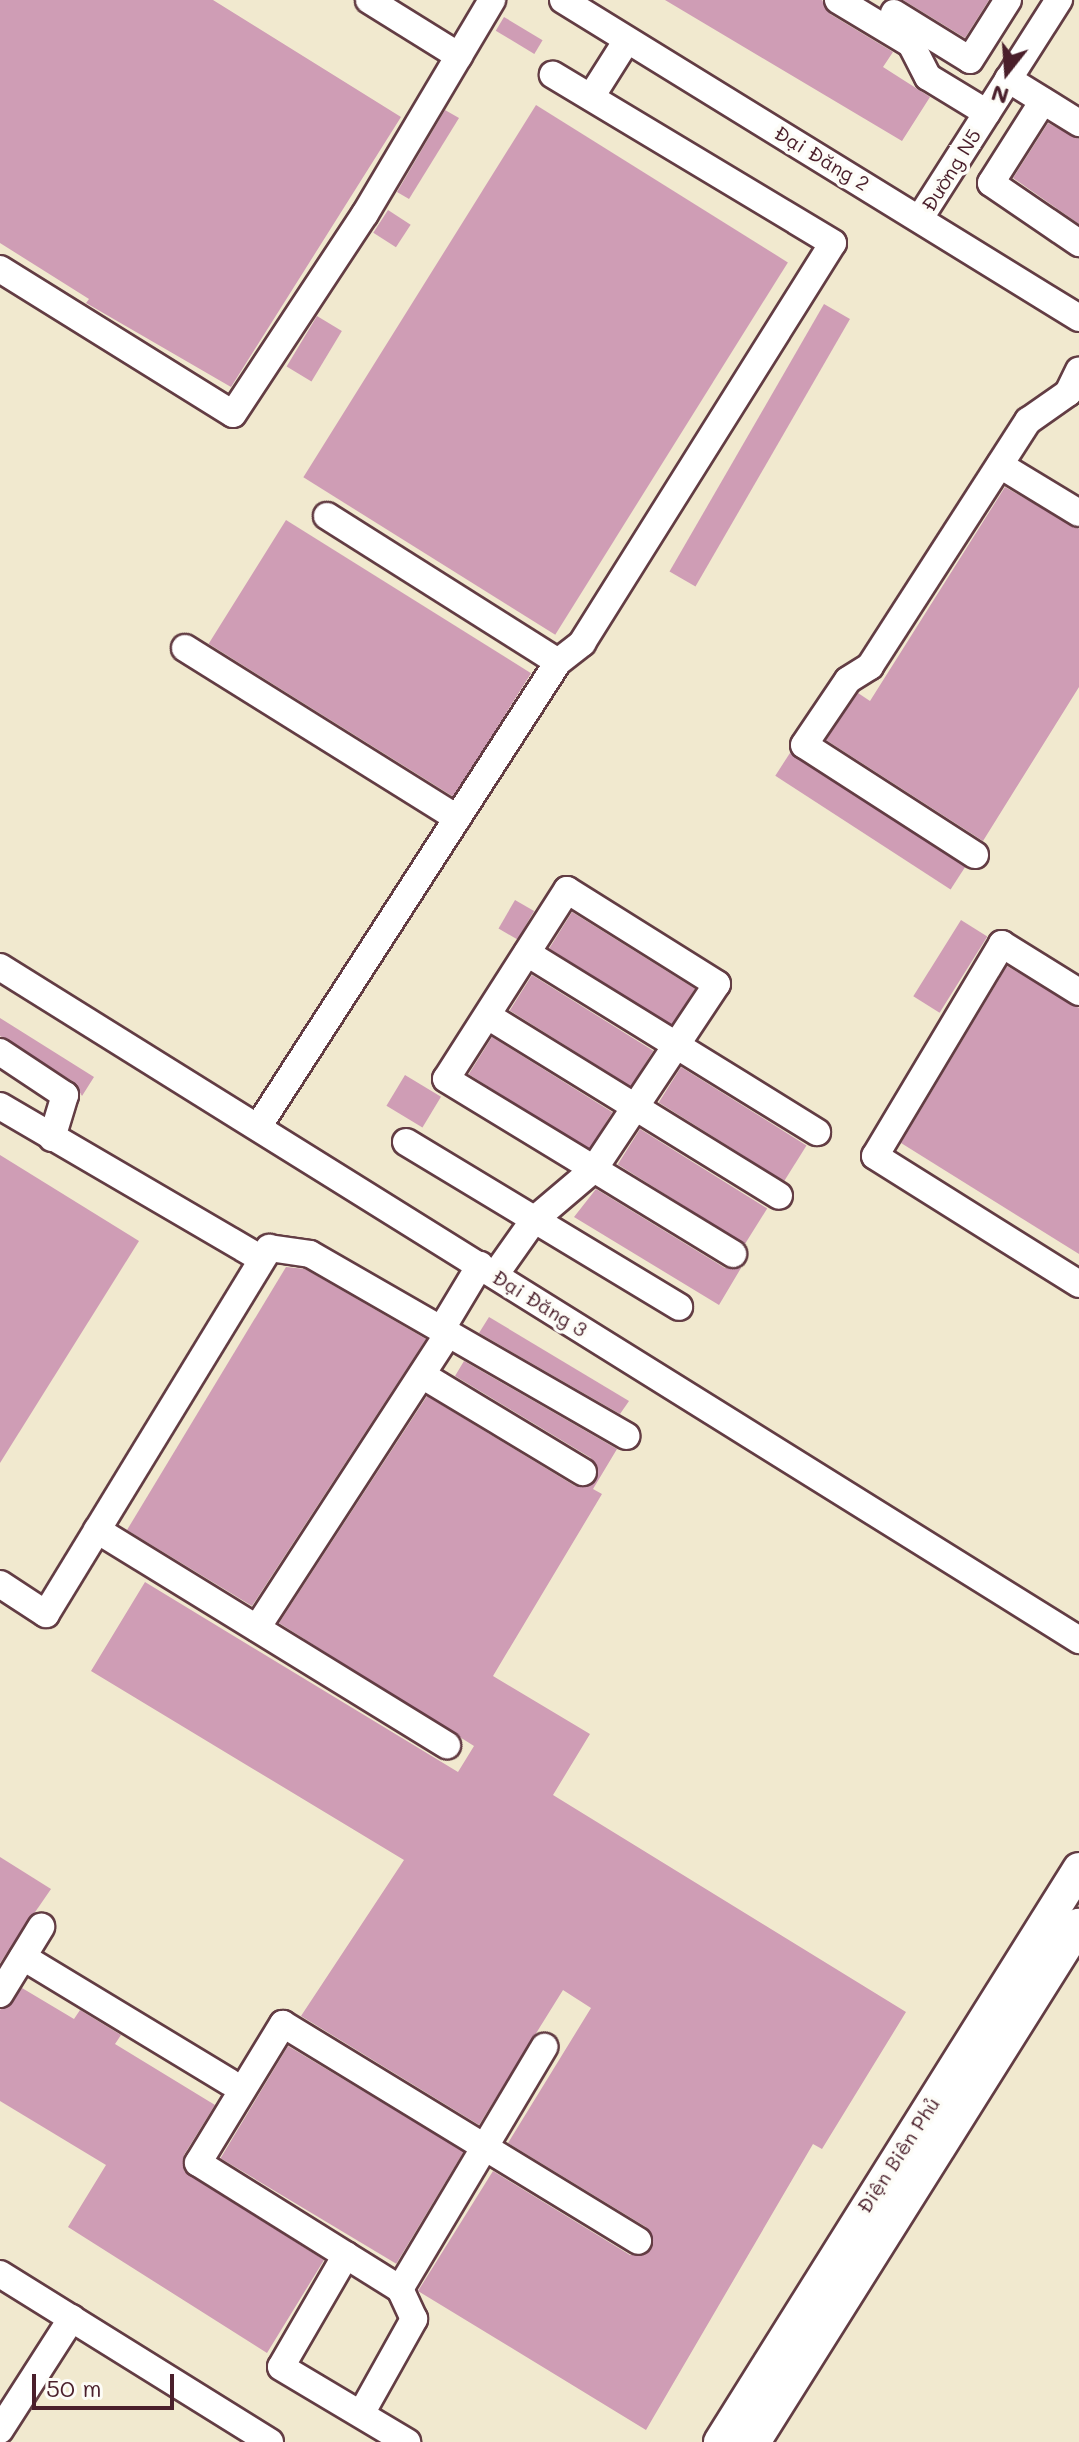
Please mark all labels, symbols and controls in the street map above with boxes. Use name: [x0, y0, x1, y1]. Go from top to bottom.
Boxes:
north arrow: [967, 32, 1047, 112]
text: N: [988, 79, 1012, 112]
street label: Đại Đăng 2: [770, 120, 874, 196]
street label: Đường N5: [916, 124, 986, 216]
street label: Đại Đăng 3: [488, 1264, 592, 1342]
street label: Điện Biên Phủ: [852, 2093, 944, 2217]
scale bar: [36, 2358, 178, 2408]
text: 50 m: [46, 2372, 102, 2403]

